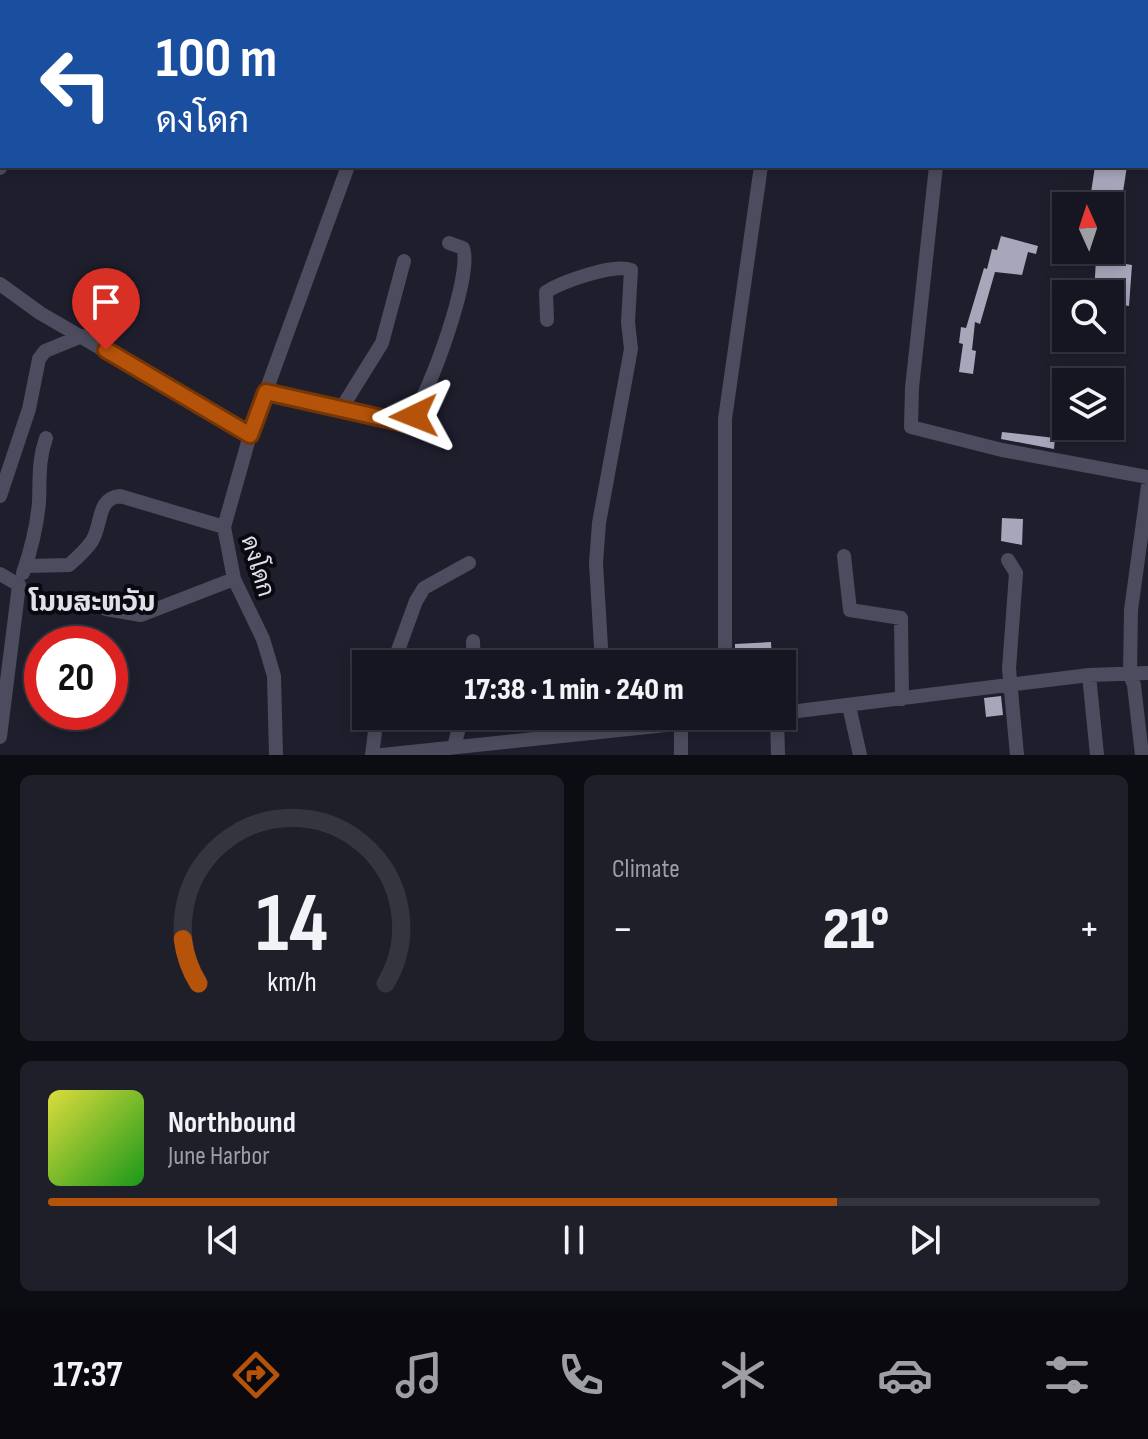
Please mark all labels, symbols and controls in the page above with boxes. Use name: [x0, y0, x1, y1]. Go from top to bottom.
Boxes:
text: 100 m: [156, 26, 277, 93]
icon: left: [24, 32, 128, 136]
text: ดงโดก: [156, 100, 249, 143]
north arrow: [1052, 192, 1124, 264]
map controls: [1052, 192, 1124, 440]
pin: [72, 268, 140, 350]
icon: arrive: [84, 280, 128, 324]
button: search: [1052, 280, 1124, 352]
button: layers: [1052, 368, 1124, 440]
position arrow: [372, 374, 456, 458]
street label: ดงโดก: [235, 532, 282, 600]
district label: ໂນນສະຫວັນ: [28, 586, 155, 619]
speed limit sign: 20: [24, 626, 128, 730]
text: 17:38 · 1 min · 240 m: [464, 672, 684, 708]
text: Climate: [612, 854, 680, 885]
text: 14: [256, 875, 328, 975]
text: 21°: [823, 894, 889, 966]
text: −: [612, 903, 634, 956]
text: +: [1078, 903, 1100, 956]
text: km/h: [267, 965, 317, 1000]
text: Northbound: [168, 1105, 296, 1141]
text: June Harbor: [168, 1141, 270, 1172]
icon: previous: [201, 1218, 245, 1262]
icon: pause: [552, 1218, 596, 1262]
icon: next: [903, 1218, 947, 1262]
icon: directions: [228, 1347, 284, 1403]
icon: music: [391, 1347, 447, 1403]
icon: phone: [553, 1347, 609, 1403]
icon: climate: [715, 1347, 771, 1403]
icon: car: [877, 1347, 933, 1403]
icon: filters: [1039, 1347, 1095, 1403]
text: 17:37: [53, 1354, 122, 1397]

